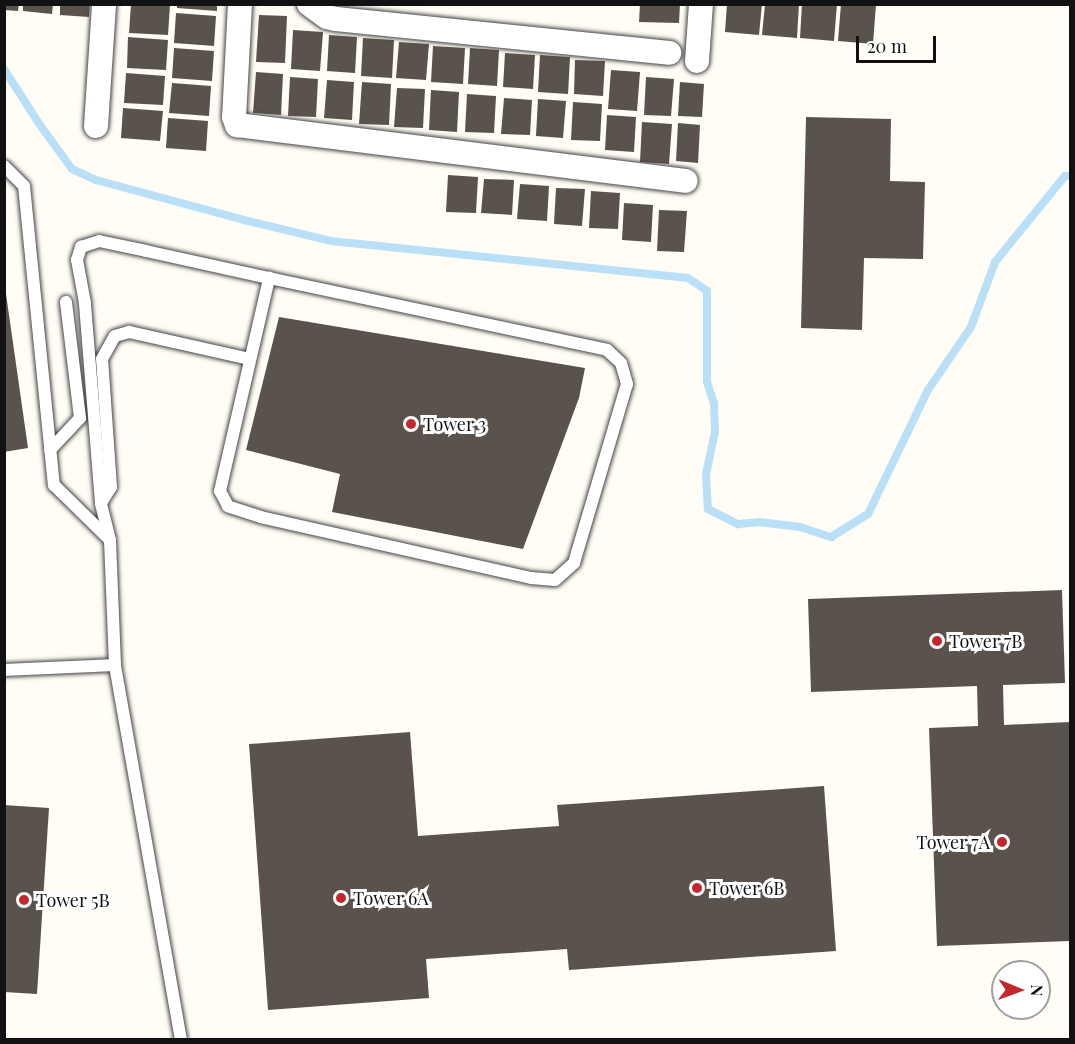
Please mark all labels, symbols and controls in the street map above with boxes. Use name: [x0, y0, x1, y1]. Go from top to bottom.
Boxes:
scale bar: [859, 24, 938, 62]
text: 20 m: [867, 34, 907, 58]
place label: Tower 3: [423, 413, 487, 435]
marker: Tower 3: [404, 417, 418, 431]
place label: Tower 7B: [949, 630, 1023, 652]
marker: Tower 7B: [930, 634, 944, 648]
place label: Tower 7A: [916, 831, 990, 853]
marker: Tower 7A: [995, 835, 1009, 849]
place label: Tower 6B: [709, 877, 785, 899]
marker: Tower 6B: [690, 881, 704, 895]
place label: Tower 6A: [353, 887, 429, 909]
place label: Tower 5B: [36, 889, 110, 911]
marker: Tower 6A: [334, 891, 348, 905]
marker: Tower 5B: [17, 893, 31, 907]
north arrow: [991, 960, 1051, 1020]
text: N: [1027, 984, 1048, 996]

